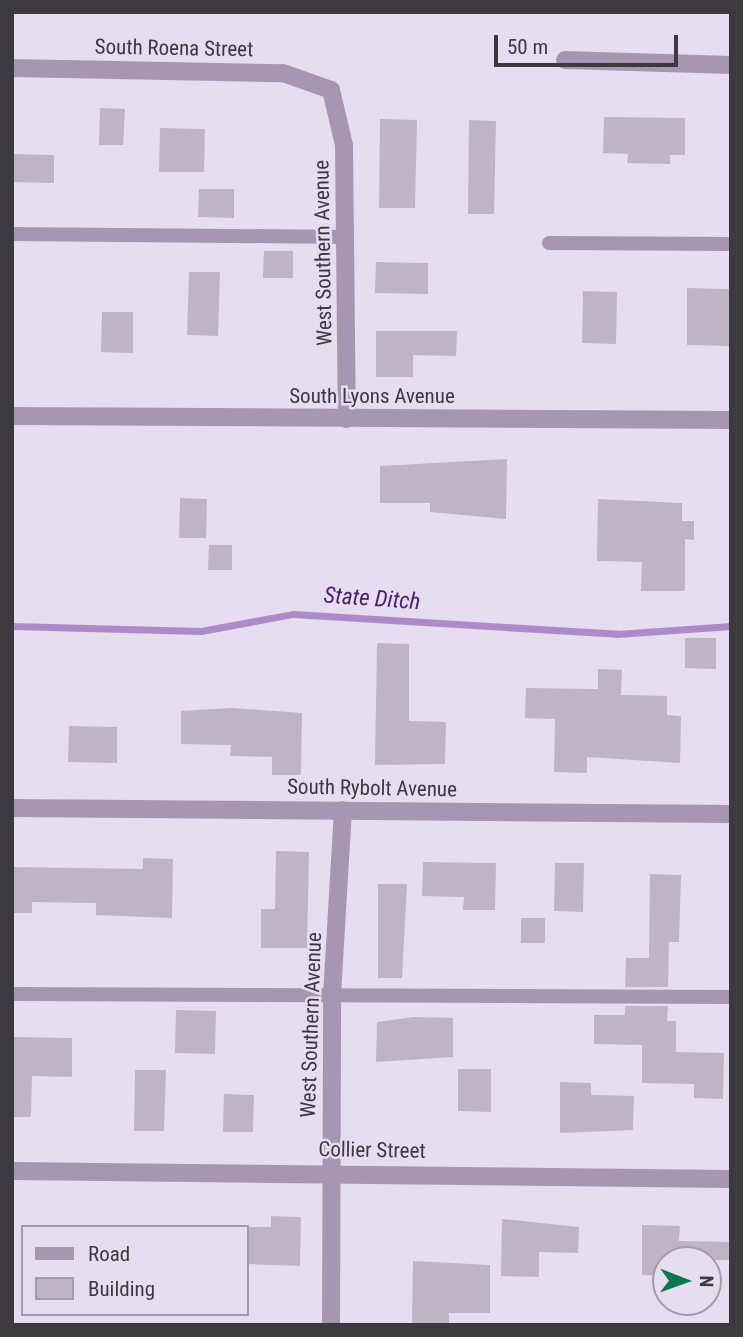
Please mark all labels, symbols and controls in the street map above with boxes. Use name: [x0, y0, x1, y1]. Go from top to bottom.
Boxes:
scale bar: [498, 21, 682, 65]
street label: South Roena Street: [95, 34, 253, 62]
text: 50 m: [507, 35, 548, 59]
street label: West Southern Avenue: [309, 160, 337, 346]
street label: South Lyons Avenue: [289, 383, 455, 409]
water label: State Ditch: [323, 582, 421, 616]
street label: South Rybolt Avenue: [287, 774, 457, 802]
street label: West Southern Avenue: [295, 932, 327, 1118]
street label: Collier Street: [318, 1136, 426, 1164]
legend: [21, 1225, 248, 1316]
text: Road: [88, 1242, 130, 1266]
north arrow: [652, 1246, 722, 1316]
text: N: [695, 1275, 718, 1287]
text: Building: [88, 1277, 155, 1301]

